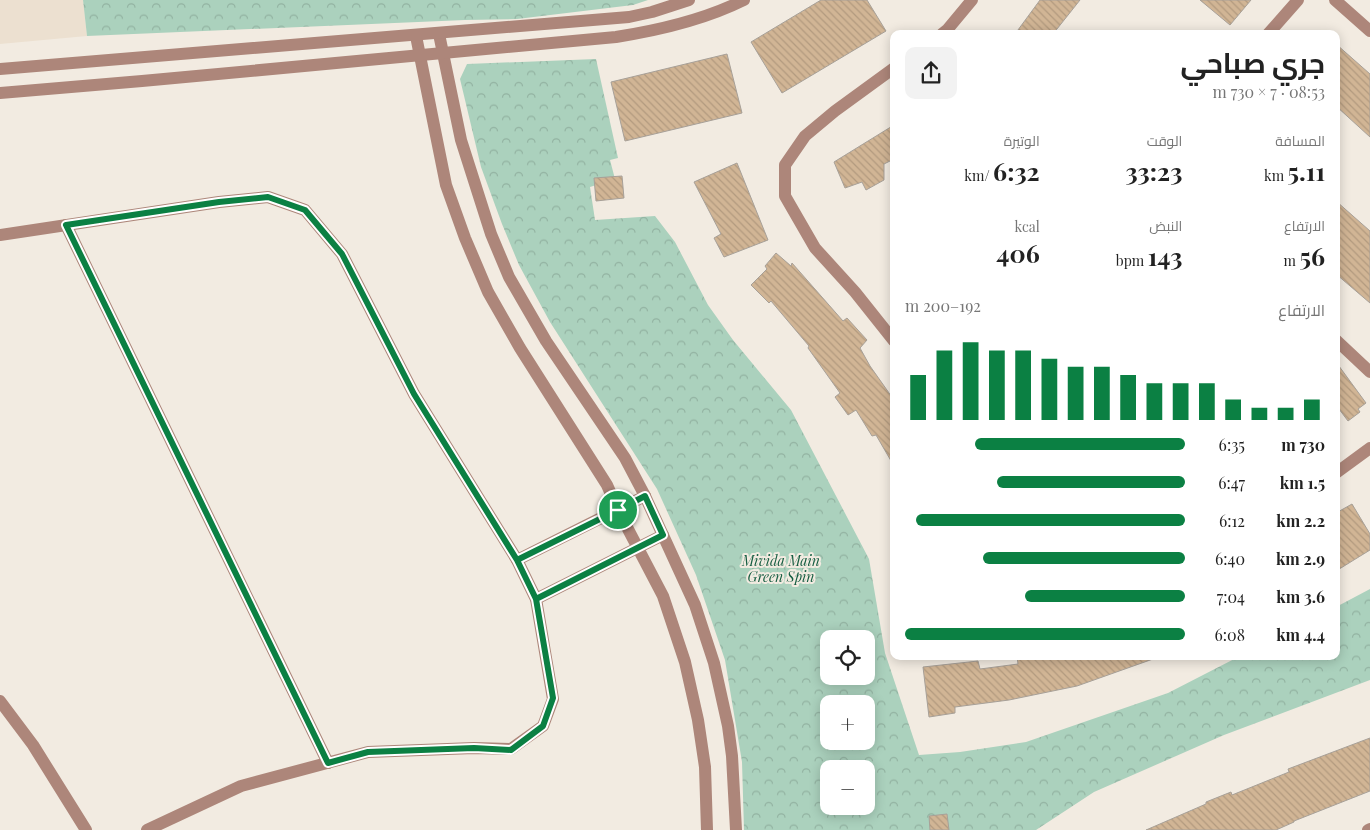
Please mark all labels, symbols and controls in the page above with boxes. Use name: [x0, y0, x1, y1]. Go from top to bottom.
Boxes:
text: جري صباحي: [1180, 43, 1325, 80]
button: share: [905, 47, 957, 99]
text: 08:53 · 7 × 730 m: [1213, 81, 1325, 102]
text: الوتيرة: [1004, 131, 1040, 150]
text: الوقت: [1147, 131, 1182, 150]
text: المسافة: [1275, 131, 1325, 150]
text: 6:32: [993, 154, 1040, 187]
text: 33:23: [1125, 154, 1182, 187]
text: 5.11: [1288, 154, 1325, 187]
text: /km: [964, 166, 993, 185]
text: km: [1264, 166, 1288, 185]
text: النبض: [1149, 216, 1182, 235]
text: الارتفاع: [1284, 216, 1325, 235]
text: kcal: [1015, 217, 1040, 236]
text: 406: [996, 236, 1040, 269]
text: 143: [1148, 239, 1182, 272]
text: 56: [1299, 239, 1325, 272]
text: bpm: [1116, 251, 1148, 270]
text: m: [1284, 251, 1299, 270]
text: 192–200 m: [905, 295, 981, 316]
text: الارتفاع: [1278, 299, 1325, 320]
text: 6:35: [1219, 434, 1245, 455]
text: 730 m: [1281, 434, 1325, 455]
text: 6:47: [1218, 472, 1245, 493]
text: 1.5 km: [1280, 472, 1325, 493]
pin: [597, 489, 639, 531]
icon: arrive: [604, 496, 632, 524]
text: 6:12: [1219, 510, 1245, 531]
text: 2.2 km: [1276, 510, 1325, 531]
text: 6:40: [1215, 548, 1245, 569]
text: 2.9 km: [1276, 548, 1325, 569]
park label: Mivida Main Green Spin: [741, 551, 820, 586]
text: 7:04: [1217, 586, 1245, 607]
text: 3.6 km: [1276, 586, 1325, 607]
text: 6:08: [1215, 624, 1245, 645]
text: 4.4 km: [1276, 624, 1325, 645]
map controls: [820, 630, 875, 815]
button: locate: [820, 630, 875, 685]
button: +: [820, 695, 875, 750]
button: −: [820, 760, 875, 815]

